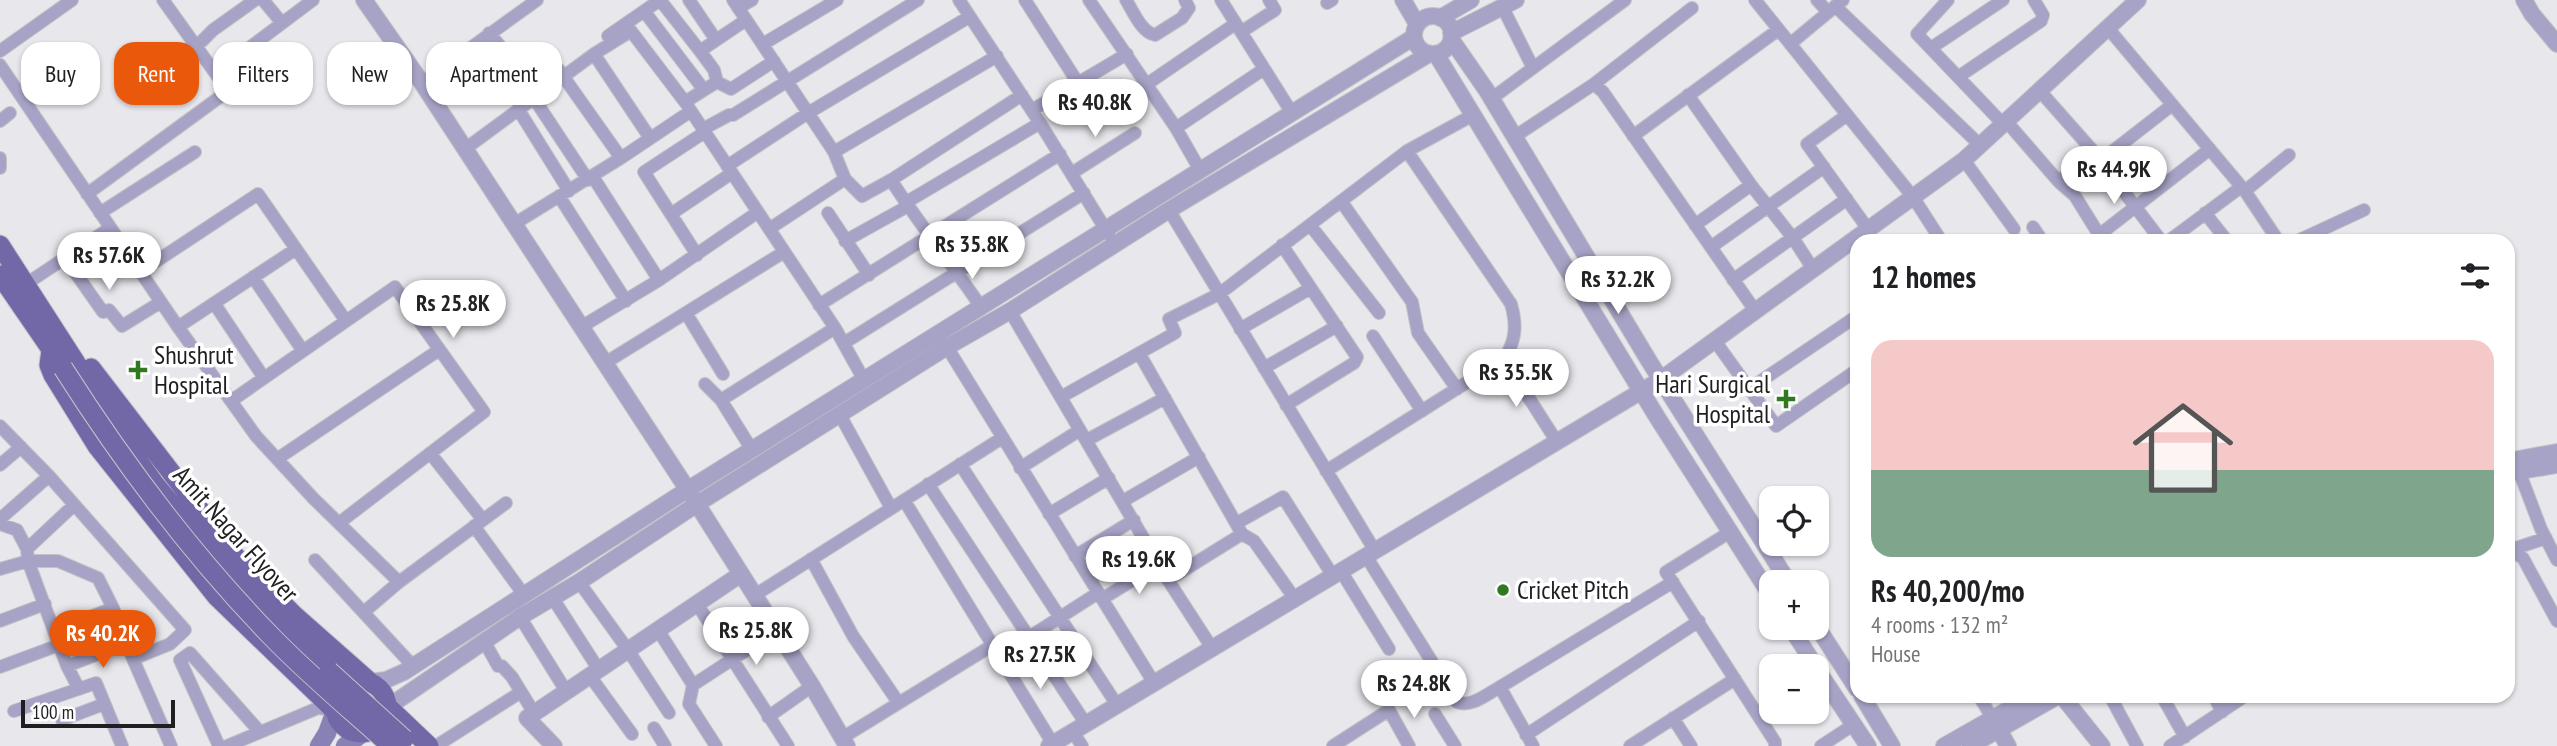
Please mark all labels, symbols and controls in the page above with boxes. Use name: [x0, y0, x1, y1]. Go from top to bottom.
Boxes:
chip: Buy: [21, 42, 100, 105]
chip: Rent: [114, 42, 199, 105]
chip: Filters: [213, 42, 313, 105]
chip: New: [327, 42, 412, 105]
chip: Apartment: [426, 42, 562, 105]
pin: Rs 40.8K: [1023, 80, 1167, 139]
text: Rs 40.8K: [1058, 87, 1132, 116]
pin: Rs 44.9K: [2042, 146, 2186, 206]
text: Rs 44.9K: [2077, 154, 2151, 183]
pin: Rs 35.8K: [900, 222, 1044, 281]
text: Rs 35.8K: [935, 229, 1009, 258]
pin: Rs 57.6K: [37, 232, 181, 292]
text: Rs 57.6K: [73, 240, 145, 269]
pin: Rs 32.2K: [1546, 256, 1690, 316]
text: 12 homes: [1871, 257, 1976, 296]
icon: filters: [2456, 257, 2494, 295]
text: Rs 32.2K: [1581, 264, 1655, 293]
pin: Rs 25.8K: [381, 280, 525, 340]
text: Rs 25.8K: [416, 288, 490, 317]
place label: Shushrut Hospital: [154, 338, 234, 401]
pin: Rs 35.5K: [1444, 350, 1588, 409]
text: Rs 35.5K: [1479, 357, 1553, 386]
marker: Shushrut Hospital: [128, 360, 148, 380]
place label: Hari Surgical Hospital: [1655, 367, 1770, 430]
icon: home: [2120, 385, 2246, 511]
marker: Hari Surgical Hospital: [1776, 389, 1796, 409]
street label: Amit Nagar Flyover: [167, 459, 306, 609]
map controls: [1759, 486, 1829, 724]
button: locate: [1759, 486, 1829, 556]
pin: Rs 19.6K: [1067, 536, 1211, 596]
text: Rs 19.6K: [1102, 544, 1176, 573]
button: +: [1759, 570, 1829, 640]
text: Rs 40,200/mo: [1871, 571, 2025, 610]
place label: Cricket Pitch: [1517, 573, 1629, 606]
marker: Cricket Pitch: [1495, 582, 1511, 598]
pin: Rs 25.8K: [684, 608, 828, 667]
pin: Rs 40.2K: [31, 610, 175, 670]
text: 4 rooms · 132 m²: [1871, 610, 2008, 639]
text: Rs 25.8K: [719, 615, 793, 644]
text: Rs 40.2K: [66, 618, 140, 647]
pin: Rs 27.5K: [968, 632, 1112, 691]
text: Rs 27.5K: [1004, 639, 1076, 668]
text: House: [1871, 639, 1921, 668]
button: −: [1759, 654, 1829, 724]
pin: Rs 24.8K: [1342, 660, 1486, 720]
text: Rs 24.8K: [1377, 668, 1451, 697]
scale bar: [21, 697, 175, 729]
text: 100 m: [32, 700, 74, 724]

